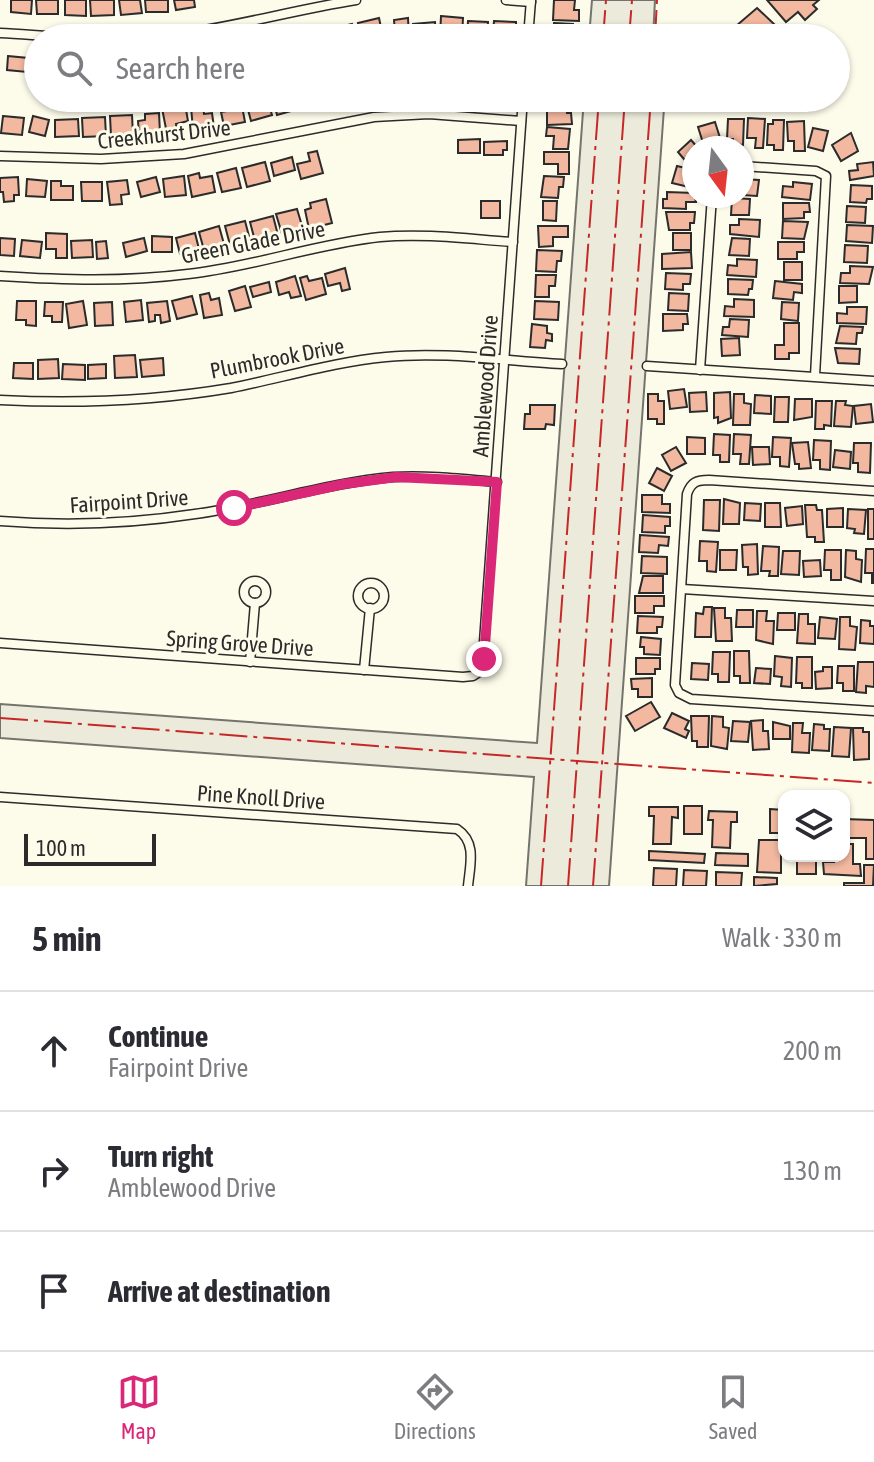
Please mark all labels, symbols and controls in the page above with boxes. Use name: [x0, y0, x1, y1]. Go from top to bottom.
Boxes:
search box: [24, 24, 850, 112]
icon: search: [52, 46, 96, 90]
text: Search here: [116, 51, 245, 85]
street label: Creekhurst Drive: [96, 114, 232, 154]
north arrow: [682, 136, 754, 208]
street label: Green Glade Drive: [179, 215, 327, 269]
street label: Amblewood Drive: [467, 314, 503, 458]
street label: Plumbrook Drive: [208, 332, 346, 384]
street label: Fairpoint Drive: [69, 484, 189, 518]
route start: [216, 490, 252, 526]
street label: Spring Grove Drive: [166, 625, 314, 661]
route end: [466, 641, 502, 677]
street label: Pine Knoll Drive: [196, 780, 326, 814]
map controls: [778, 790, 850, 862]
button: layers: [778, 790, 850, 862]
scale bar: [24, 830, 156, 866]
text: 100 m: [36, 835, 86, 861]
text: 5 min: [32, 919, 101, 958]
text: Walk · 330 m: [722, 923, 842, 953]
text: Continue: [108, 1019, 208, 1053]
icon: ahead: [32, 1029, 76, 1073]
text: 200 m: [783, 1036, 842, 1066]
text: Fairpoint Drive: [108, 1053, 248, 1083]
text: Turn right: [108, 1139, 214, 1173]
icon: right: [32, 1149, 76, 1193]
text: 130 m: [783, 1156, 842, 1186]
text: Amblewood Drive: [108, 1173, 276, 1203]
icon: arrive: [32, 1269, 76, 1313]
text: Arrive at destination: [108, 1274, 330, 1308]
tab: Map: [117, 1370, 161, 1444]
tab: Directions: [394, 1370, 476, 1444]
tab: Saved: [709, 1370, 757, 1444]

